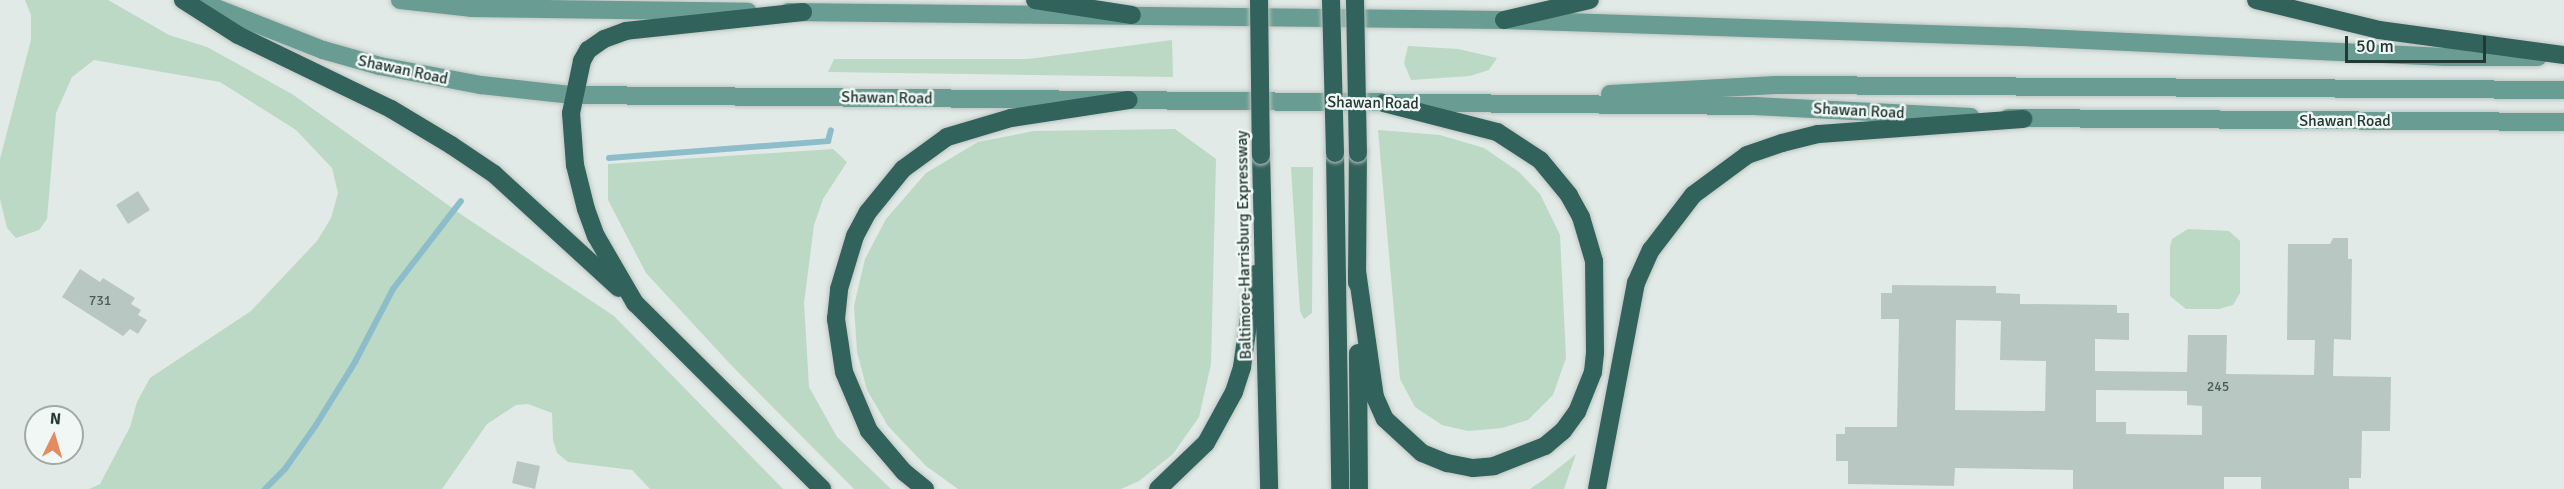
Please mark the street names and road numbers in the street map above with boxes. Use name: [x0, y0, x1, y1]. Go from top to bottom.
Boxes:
street label: Shawan Road: [356, 51, 450, 89]
street label: Shawan Road: [841, 88, 933, 108]
street label: Shawan Road: [1327, 93, 1419, 113]
street label: Shawan Road: [1813, 99, 1905, 123]
street label: Shawan Road: [2299, 111, 2391, 131]
street label: Baltimore-Harrisburg Expressway: [1232, 130, 1256, 360]

